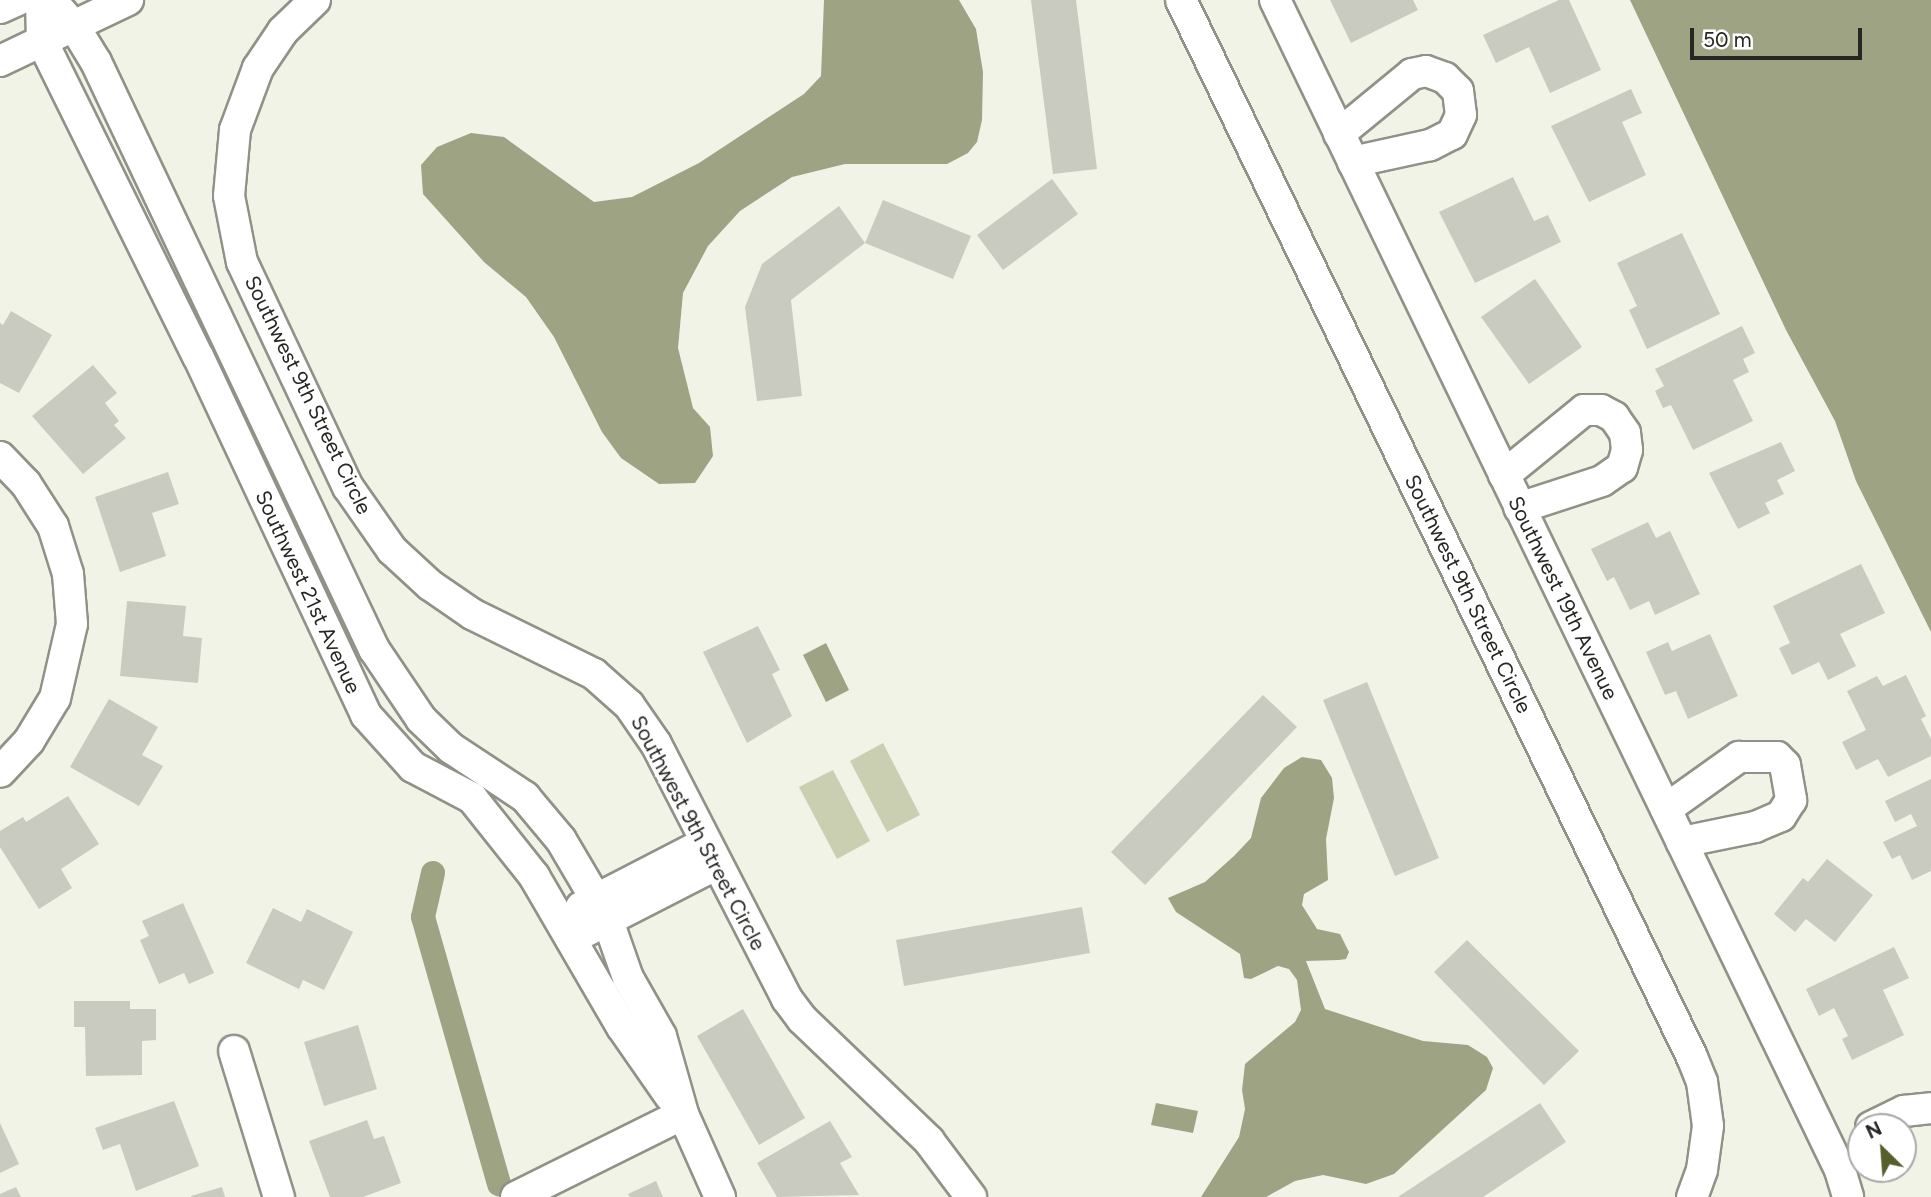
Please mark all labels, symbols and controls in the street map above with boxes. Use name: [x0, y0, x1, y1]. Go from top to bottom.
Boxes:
scale bar: [1693, 14, 1864, 58]
text: 50 m: [1703, 27, 1752, 52]
street label: Southwest 9th Street Circle: [239, 272, 377, 518]
street label: Southwest 9th Street Circle: [1399, 471, 1537, 717]
street label: Southwest 21st Avenue: [250, 486, 366, 698]
street label: Southwest 19th Avenue: [1503, 492, 1623, 704]
street label: Southwest 9th Street Circle: [625, 711, 771, 955]
north arrow: [1847, 1113, 1917, 1183]
text: N: [1862, 1117, 1885, 1144]

